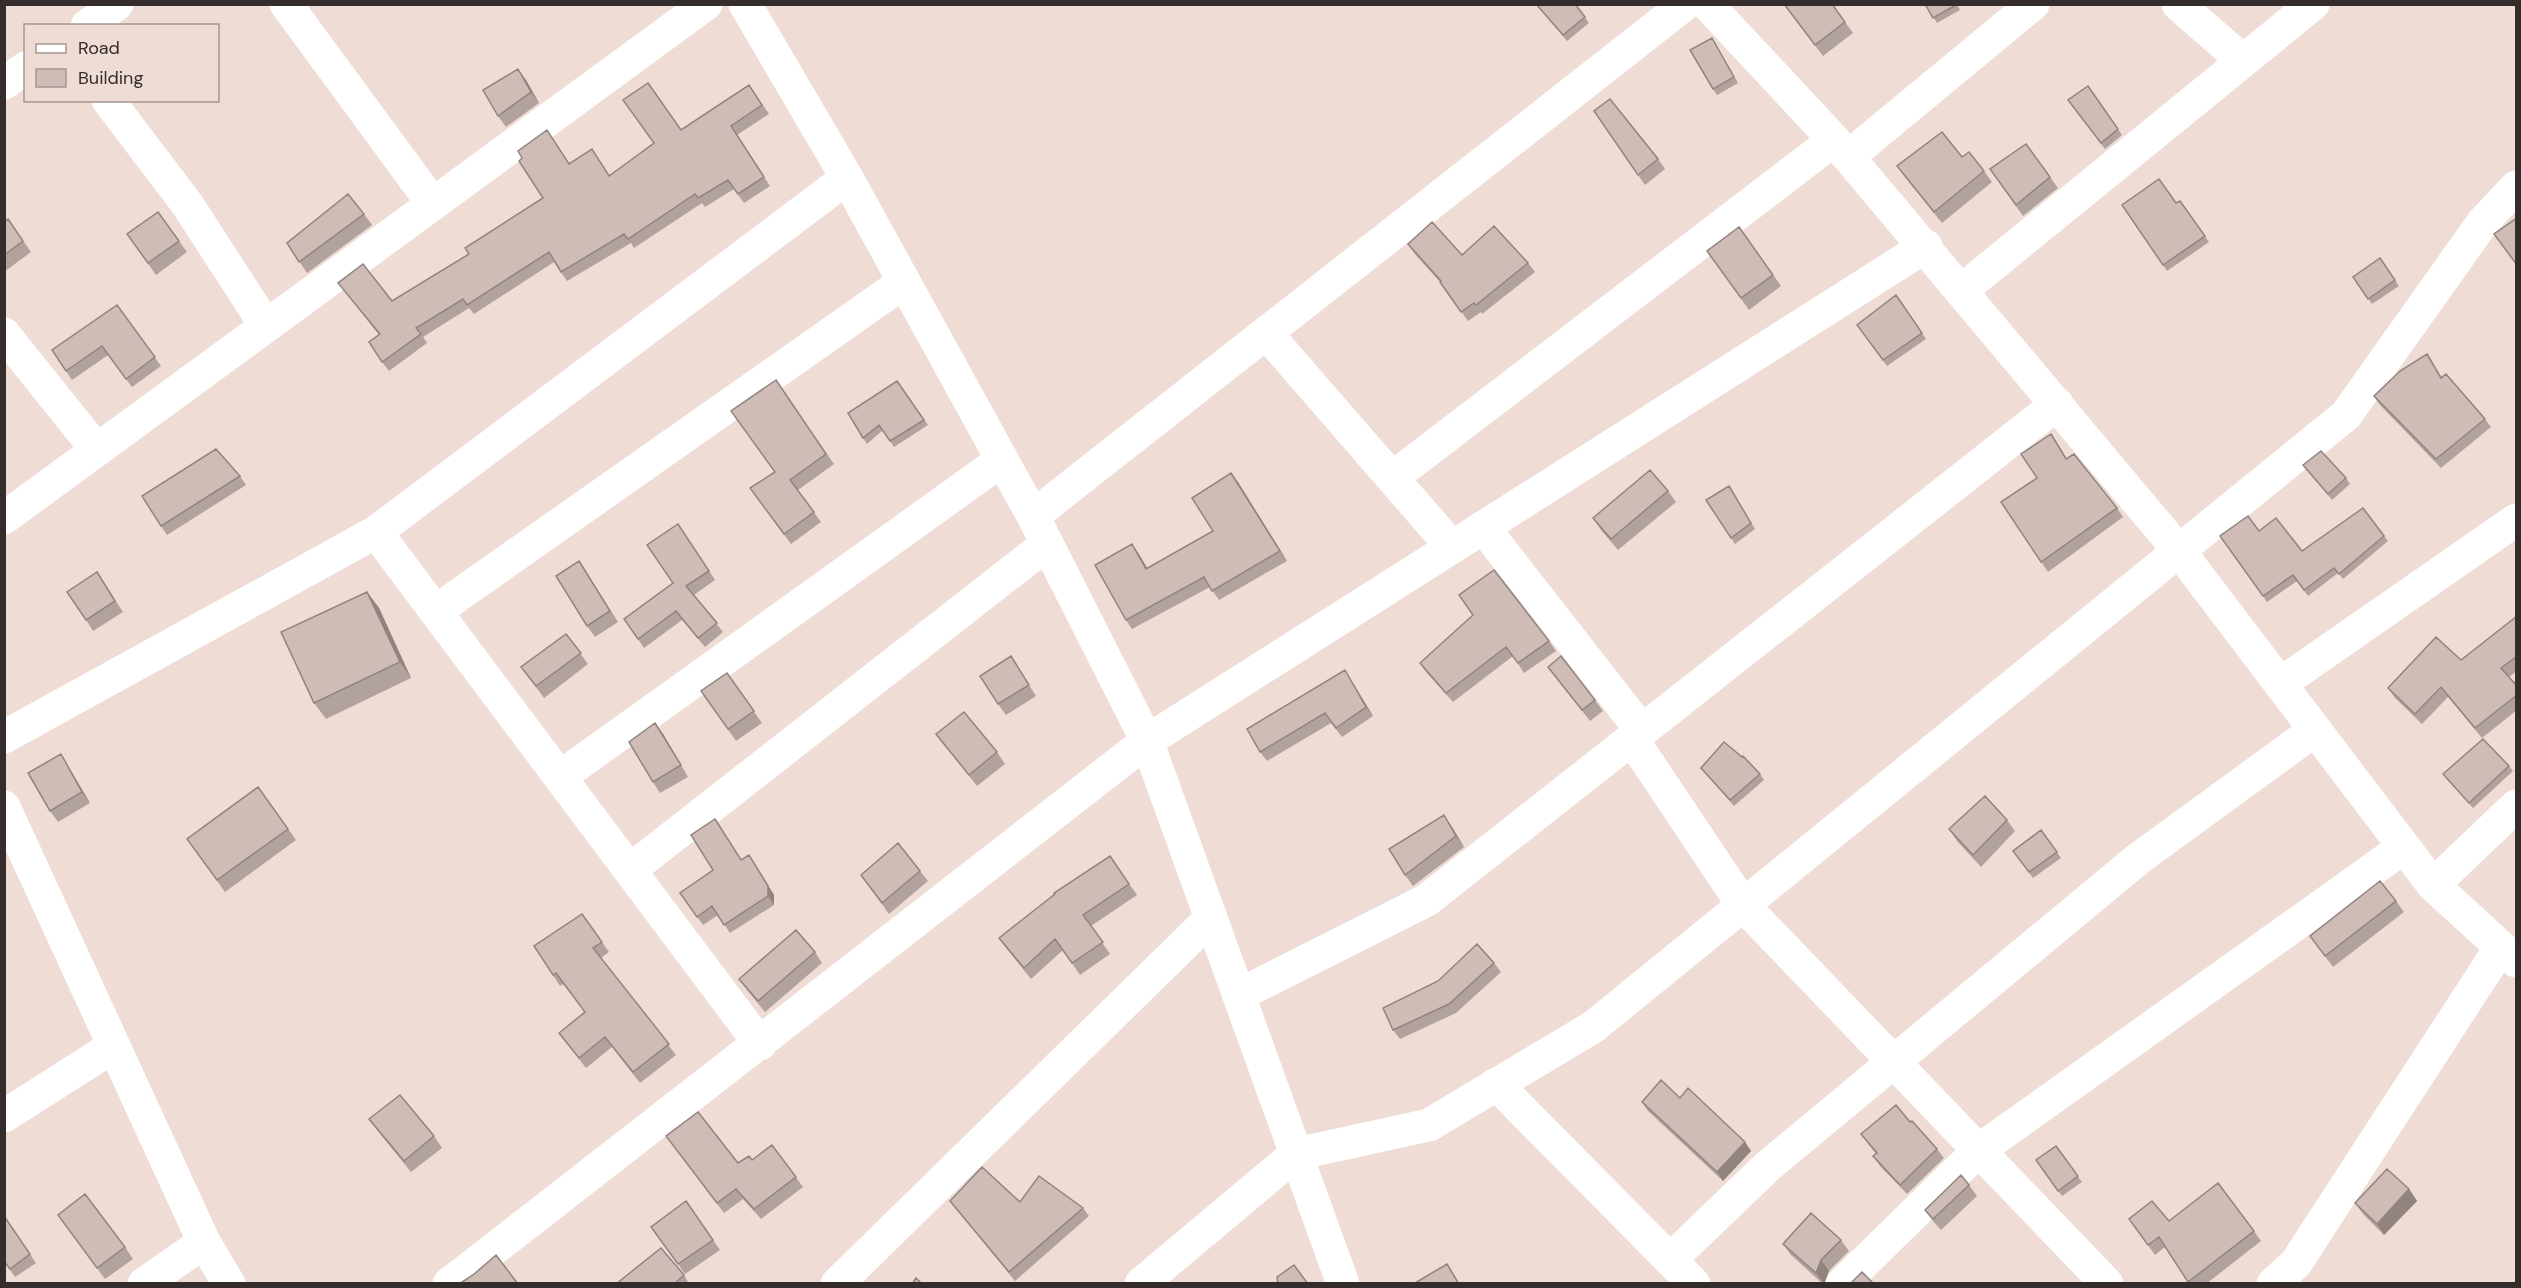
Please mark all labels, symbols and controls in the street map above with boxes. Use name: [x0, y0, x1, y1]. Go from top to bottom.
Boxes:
legend: [24, 24, 219, 102]
text: Road: [78, 36, 120, 60]
text: Building: [78, 66, 143, 90]

